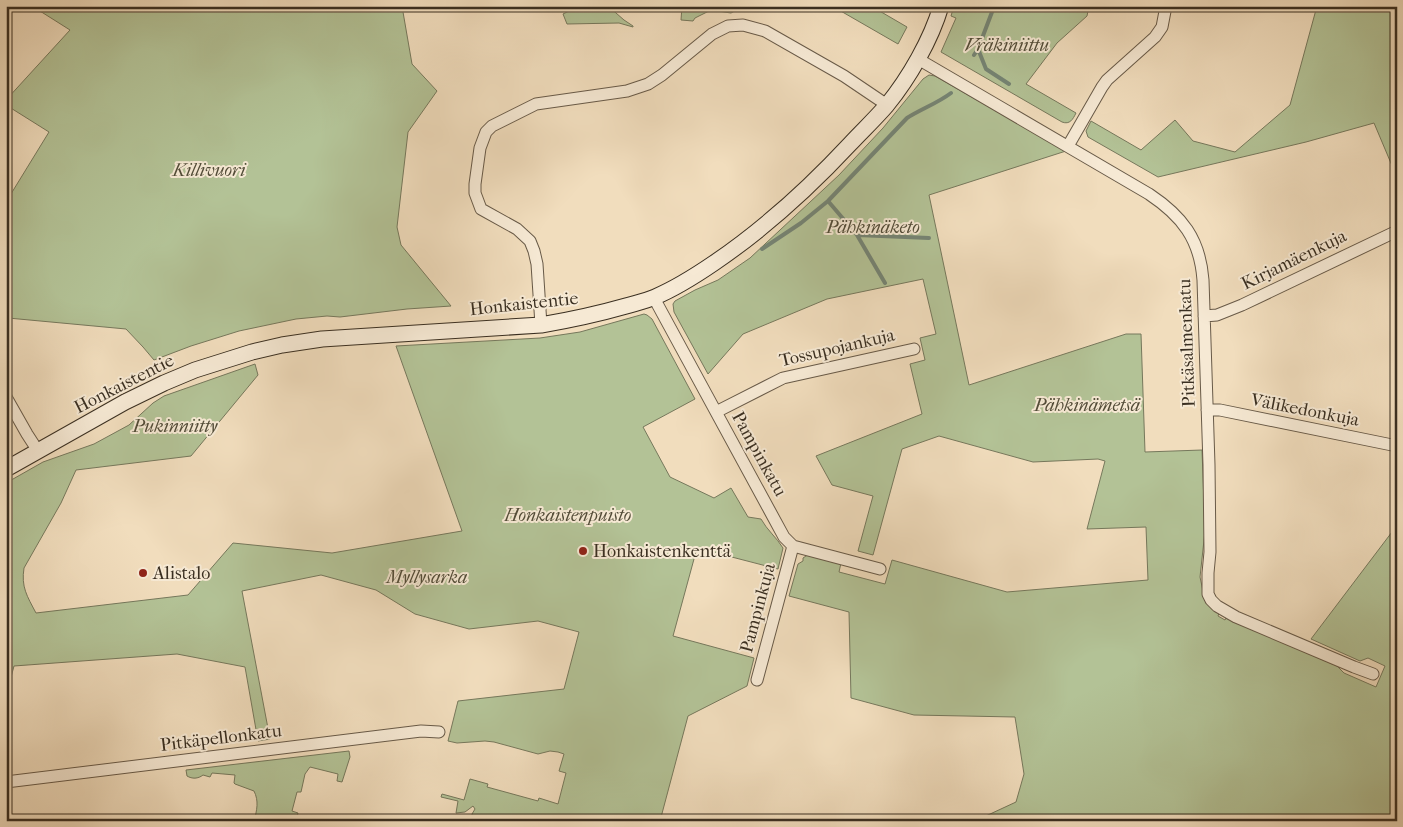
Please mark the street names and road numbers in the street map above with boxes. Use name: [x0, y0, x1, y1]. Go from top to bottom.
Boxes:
street label: Kirjamäenkuja: [1238, 225, 1351, 294]
street label: Pitkäsalmenkatu: [1174, 278, 1200, 408]
street label: Honkaistentie: [469, 288, 579, 320]
street label: Tossupojankuja: [777, 324, 897, 371]
street label: Honkaistentie: [71, 350, 177, 418]
street label: Välikedonkuja: [1248, 389, 1362, 431]
street label: Pampinkatu: [727, 408, 791, 500]
street label: Pampinkuja: [736, 560, 780, 655]
street label: Pitkäpellonkatu: [159, 720, 283, 756]

